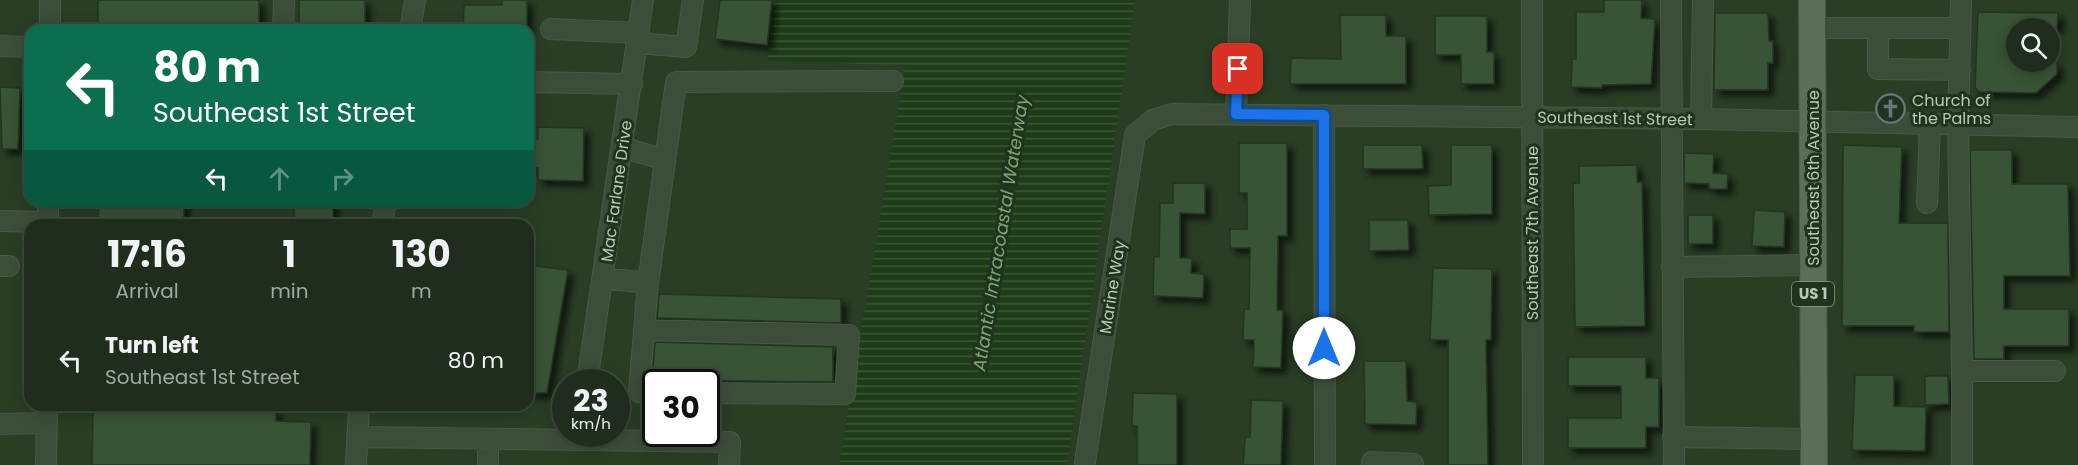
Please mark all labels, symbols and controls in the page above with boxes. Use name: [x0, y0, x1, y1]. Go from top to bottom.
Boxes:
map controls: [2006, 18, 2060, 72]
button: search: [2006, 18, 2060, 72]
text: 80 m: [153, 38, 261, 97]
pin: [1212, 43, 1263, 94]
icon: left: [54, 48, 132, 126]
icon: arrive: [1221, 52, 1254, 85]
place label: Church of the Palms: [1912, 89, 1991, 130]
street label: Southeast 6th Avenue: [1802, 90, 1825, 266]
water label: Atlantic Intracoastal Waterway: [966, 92, 1035, 374]
church icon: Church of the Palms: [1875, 93, 1907, 125]
text: Southeast 1st Street: [153, 94, 415, 131]
street label: Southeast 1st Street: [1537, 106, 1693, 131]
street label: Mac Farlane Drive: [595, 119, 638, 263]
street label: Southeast 7th Avenue: [1521, 146, 1544, 320]
icon: left: [200, 162, 233, 195]
icon: ahead: [263, 162, 296, 195]
icon: right: [326, 162, 359, 195]
text: 17:16: [107, 229, 187, 280]
text: 1: [283, 229, 296, 280]
text: 130: [392, 229, 451, 280]
street label: Marine Way: [1094, 239, 1131, 335]
text: Arrival: [116, 277, 179, 305]
text: min: [270, 277, 309, 305]
text: m: [411, 277, 432, 305]
road number: US 1: [1792, 282, 1834, 306]
position arrow: [1292, 316, 1356, 380]
text: Turn left: [105, 330, 199, 361]
icon: left: [54, 344, 87, 377]
text: 80 m: [448, 345, 504, 376]
text: Southeast 1st Street: [105, 363, 299, 391]
speed limit sign: 30: [642, 369, 720, 447]
text: 23: [573, 379, 609, 422]
text: km/h: [571, 413, 611, 434]

